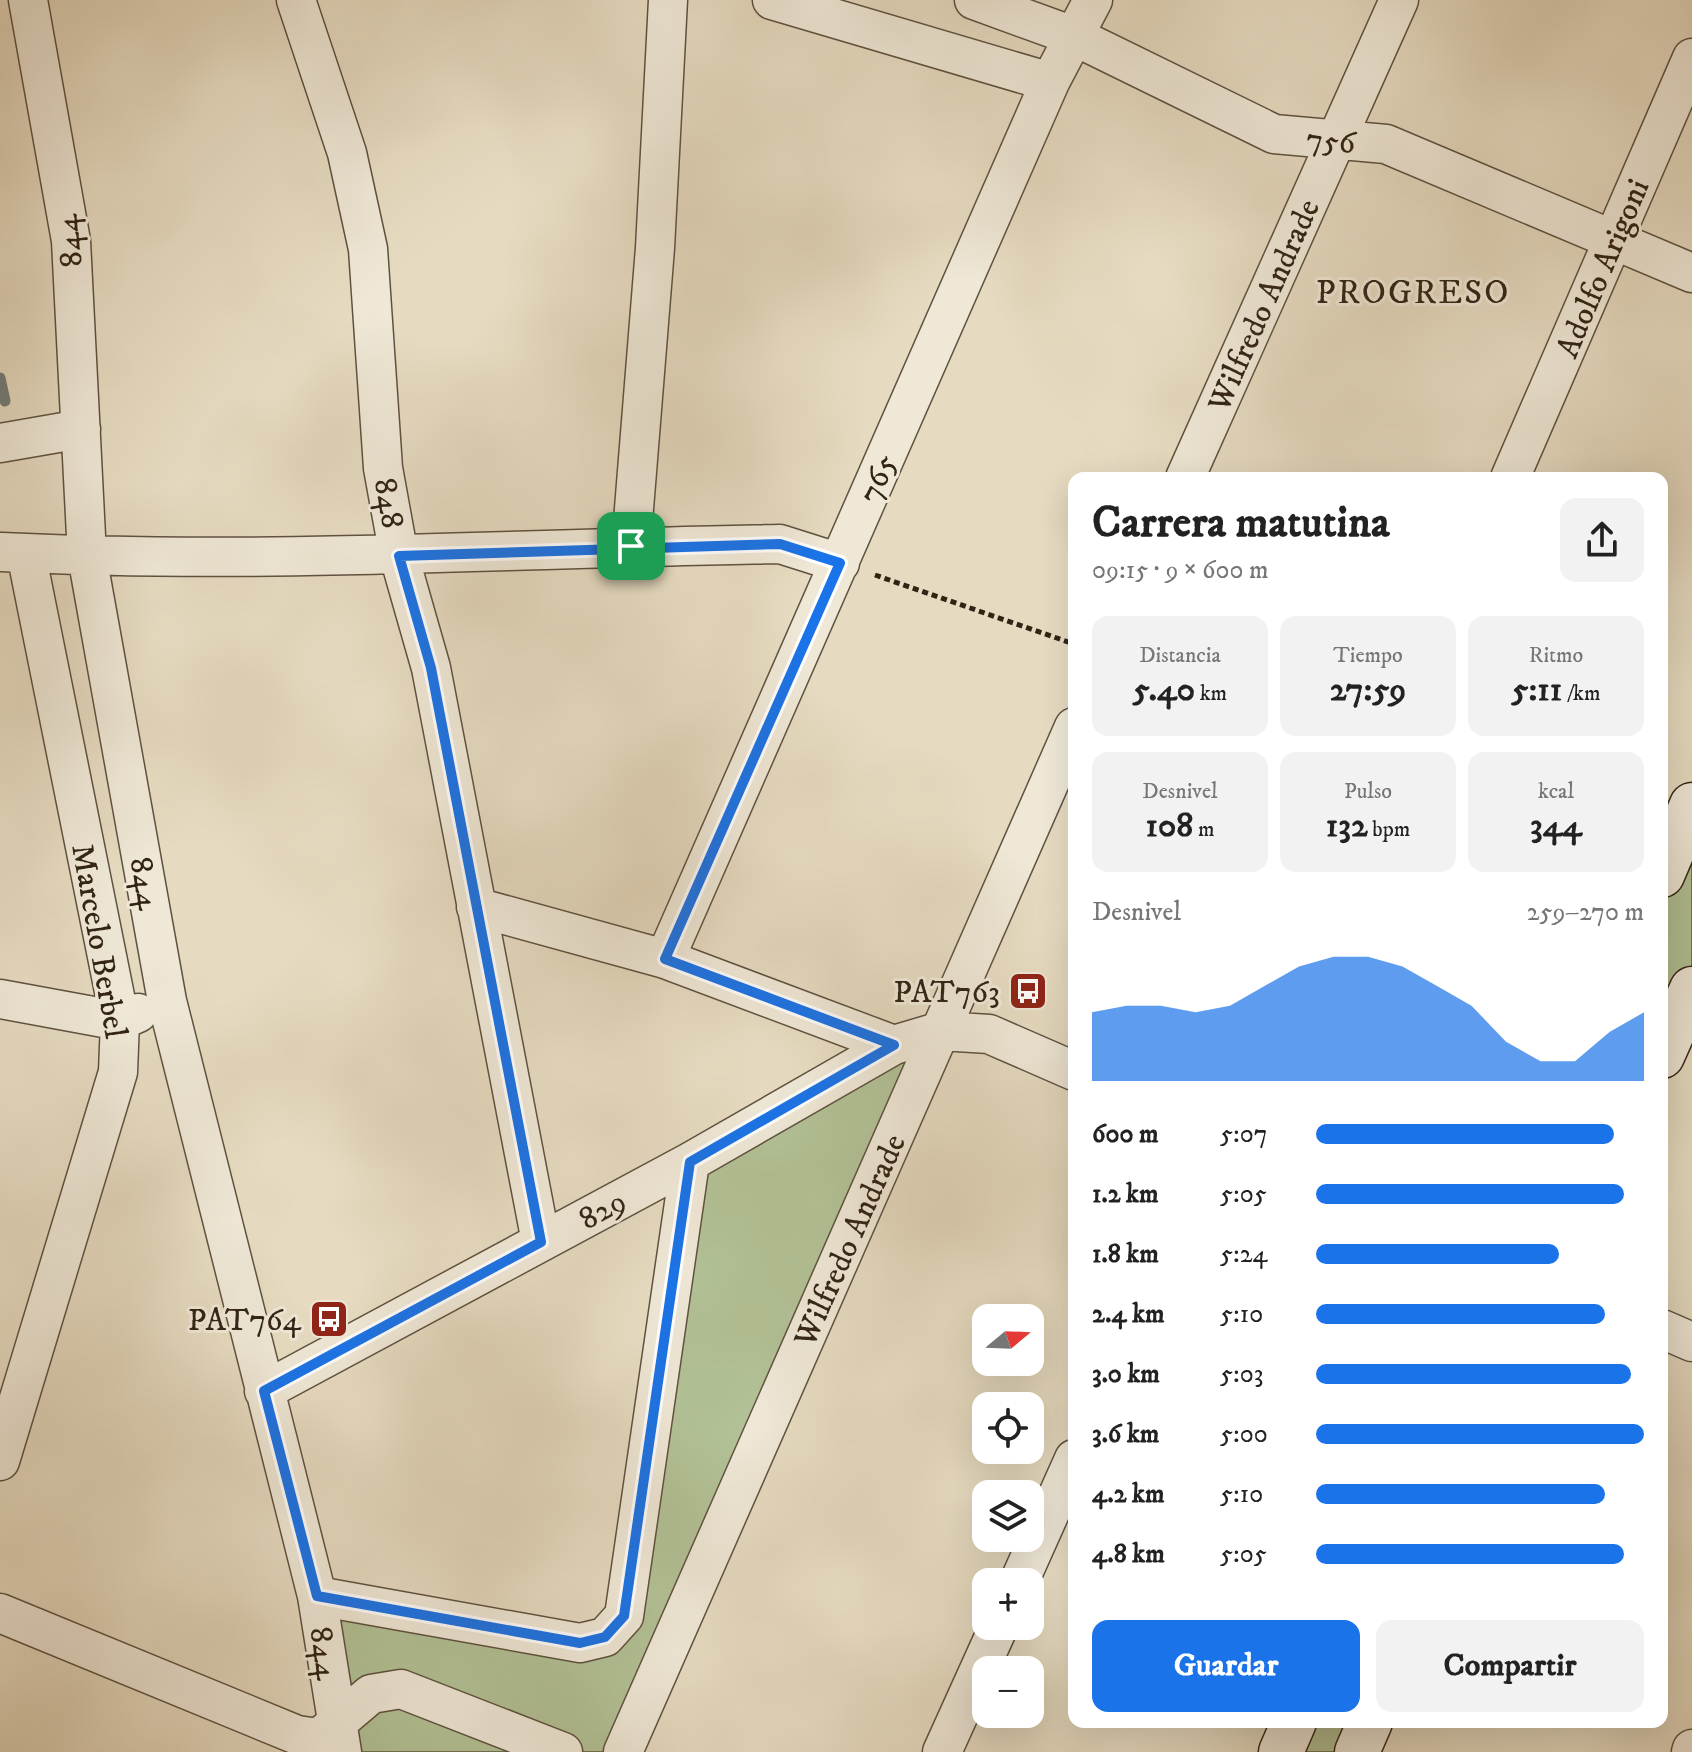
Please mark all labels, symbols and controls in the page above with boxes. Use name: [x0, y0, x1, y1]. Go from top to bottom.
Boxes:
street label: 756: [1305, 120, 1358, 164]
street label: Adolfo Arigoni: [1548, 173, 1659, 364]
street label: Wilfredo Andrade: [1200, 193, 1330, 419]
street label: 844: [47, 212, 93, 269]
district label: PROGRESO: [1316, 272, 1510, 314]
street label: 765: [851, 448, 907, 509]
street label: 848: [364, 475, 412, 532]
text: Carrera matutina: [1092, 496, 1390, 551]
button: share: [1560, 498, 1644, 582]
pin: [597, 512, 665, 580]
icon: arrive: [609, 524, 653, 568]
text: 09:15 · 9 × 600 m: [1092, 554, 1269, 587]
text: Distancia: [1139, 642, 1221, 669]
text: Tiempo: [1333, 642, 1403, 669]
text: Ritmo: [1529, 642, 1583, 669]
text: 5.40: [1133, 669, 1195, 711]
text: 27:59: [1330, 669, 1406, 711]
text: 5:11: [1512, 669, 1562, 711]
text: km: [1195, 680, 1227, 707]
text: /km: [1562, 680, 1600, 707]
text: Desnivel: [1142, 778, 1218, 805]
text: Pulso: [1344, 778, 1392, 805]
text: kcal: [1538, 778, 1574, 805]
text: 108: [1146, 805, 1193, 847]
text: 132: [1326, 805, 1368, 847]
text: 344: [1530, 805, 1582, 847]
text: m: [1193, 816, 1214, 843]
text: bpm: [1368, 816, 1410, 843]
street label: Marcelo Berbel: [61, 841, 135, 1042]
street label: 844: [120, 854, 168, 913]
text: Desnivel: [1092, 896, 1181, 929]
text: 259–270 m: [1527, 896, 1644, 929]
bus stop icon: PAT763: [1007, 970, 1049, 1012]
place label: PAT763: [893, 973, 1000, 1013]
text: 600 m: [1092, 1118, 1159, 1151]
text: 5:07: [1220, 1118, 1267, 1151]
street label: Wilfredo Andrade: [786, 1128, 916, 1354]
text: 1.2 km: [1092, 1178, 1158, 1211]
text: 5:05: [1220, 1178, 1267, 1211]
street label: 829: [572, 1182, 633, 1240]
text: 1.8 km: [1092, 1238, 1159, 1271]
text: 5:24: [1220, 1238, 1267, 1271]
bus stop icon: PAT764: [308, 1298, 350, 1340]
text: 2.4 km: [1092, 1298, 1165, 1331]
text: 5:10: [1220, 1298, 1263, 1331]
place label: PAT764: [188, 1301, 302, 1341]
north arrow: [972, 1304, 1044, 1376]
map controls: [972, 1304, 1044, 1728]
text: 3.0 km: [1092, 1358, 1160, 1391]
text: 5:03: [1220, 1358, 1263, 1391]
button: locate: [972, 1392, 1044, 1464]
text: 3.6 km: [1092, 1418, 1159, 1451]
text: 5:00: [1220, 1418, 1268, 1451]
text: 4.2 km: [1092, 1478, 1165, 1511]
text: 5:10: [1220, 1478, 1263, 1511]
button: layers: [972, 1480, 1044, 1552]
text: 4.8 km: [1092, 1538, 1165, 1571]
text: 5:05: [1220, 1538, 1267, 1571]
button: +: [972, 1568, 1044, 1640]
button: Guardar: [1092, 1620, 1360, 1712]
button: Compartir: [1376, 1620, 1644, 1712]
street label: 844: [300, 1624, 347, 1683]
button: −: [972, 1656, 1044, 1728]

